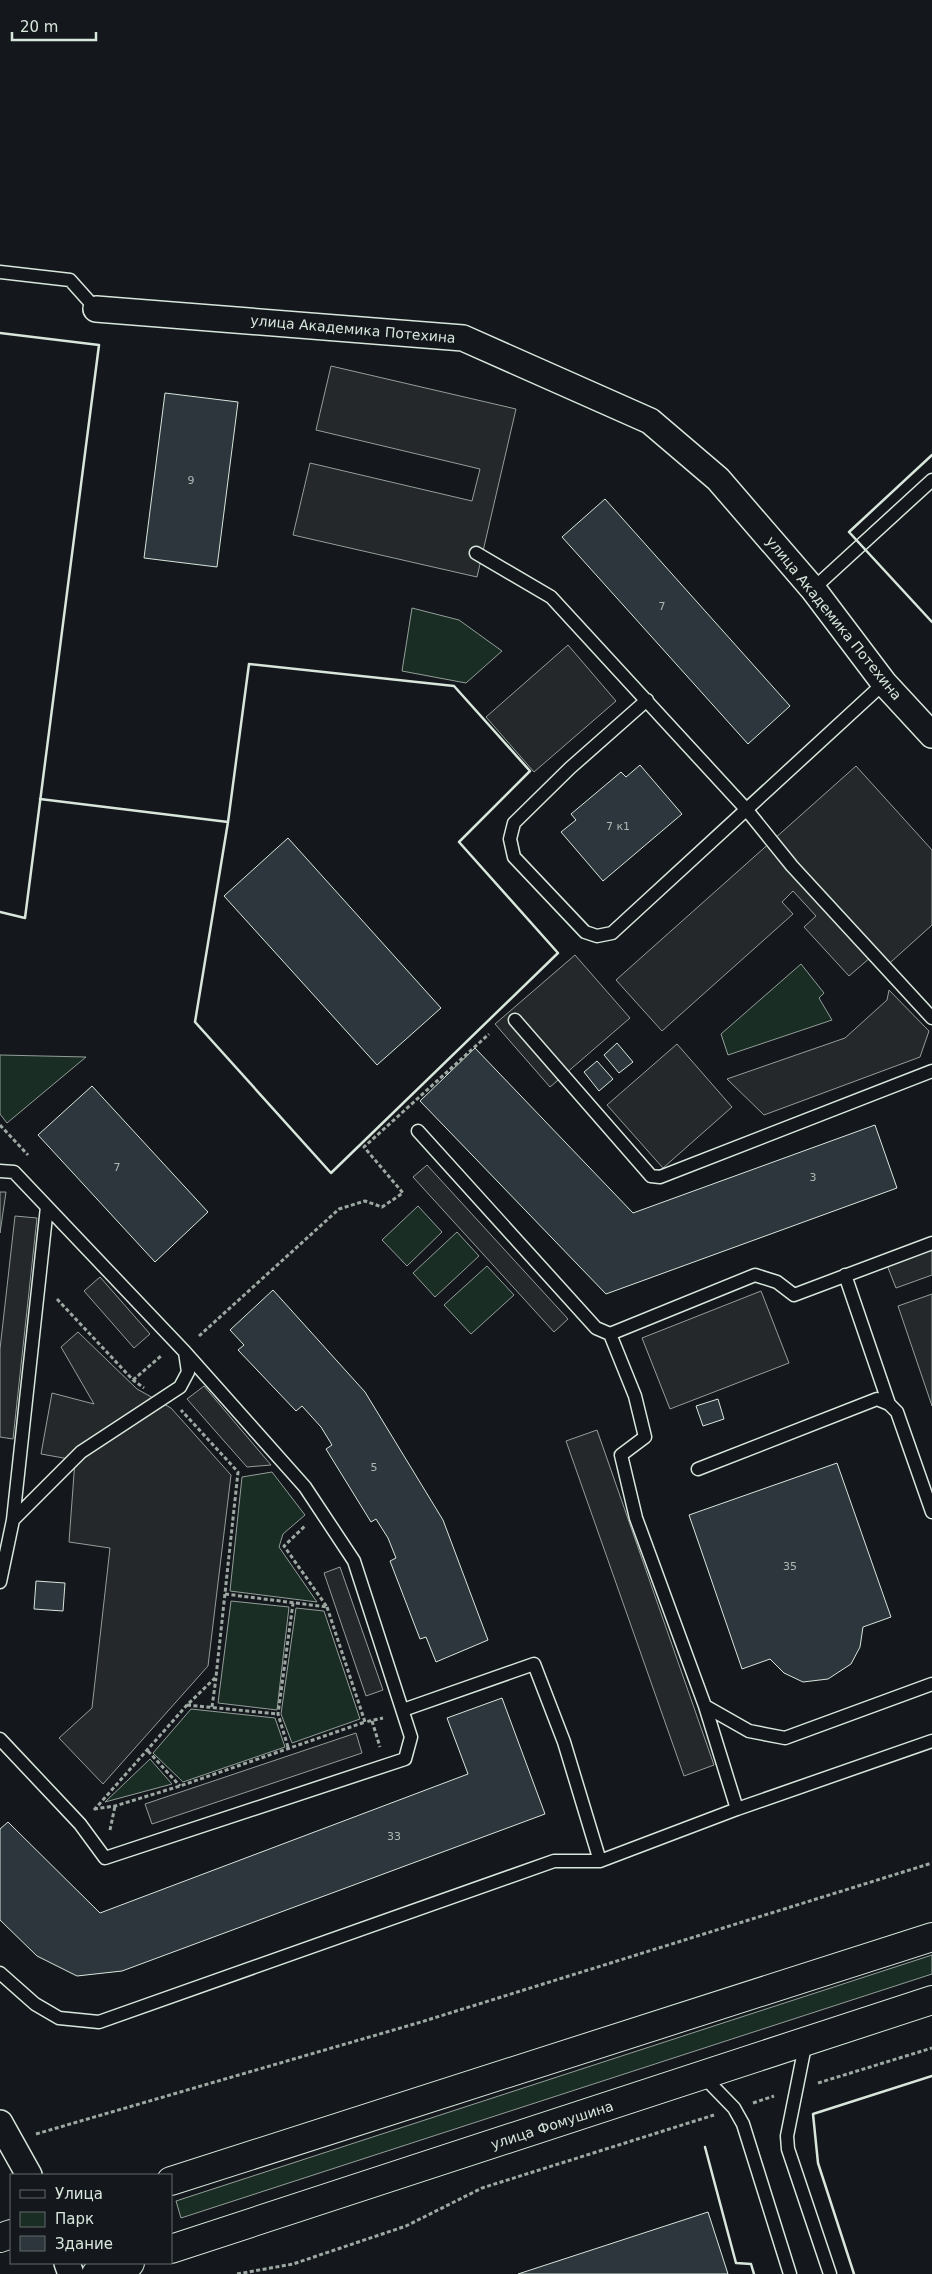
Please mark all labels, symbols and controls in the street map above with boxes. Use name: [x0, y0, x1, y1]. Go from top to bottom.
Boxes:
scale bar: [12, 10, 96, 42]
text: 20 m: [20, 18, 58, 36]
street label: улица Академика Потехина: [250, 312, 456, 346]
house number: 9: [188, 474, 195, 487]
street label: улица Академика Потехина: [763, 533, 905, 703]
house number: 7: [659, 600, 666, 613]
house number: 7 к1: [606, 820, 630, 833]
house number: 7: [114, 1161, 121, 1174]
house number: 3: [810, 1171, 817, 1184]
house number: 5: [371, 1461, 378, 1474]
house number: 35: [783, 1560, 797, 1573]
house number: 33: [387, 1830, 401, 1843]
street label: улица Фомушина: [489, 2098, 615, 2152]
legend: [10, 2174, 172, 2264]
text: Улица: [55, 2185, 103, 2203]
text: Парк: [55, 2210, 94, 2228]
text: Здание: [55, 2235, 113, 2253]

